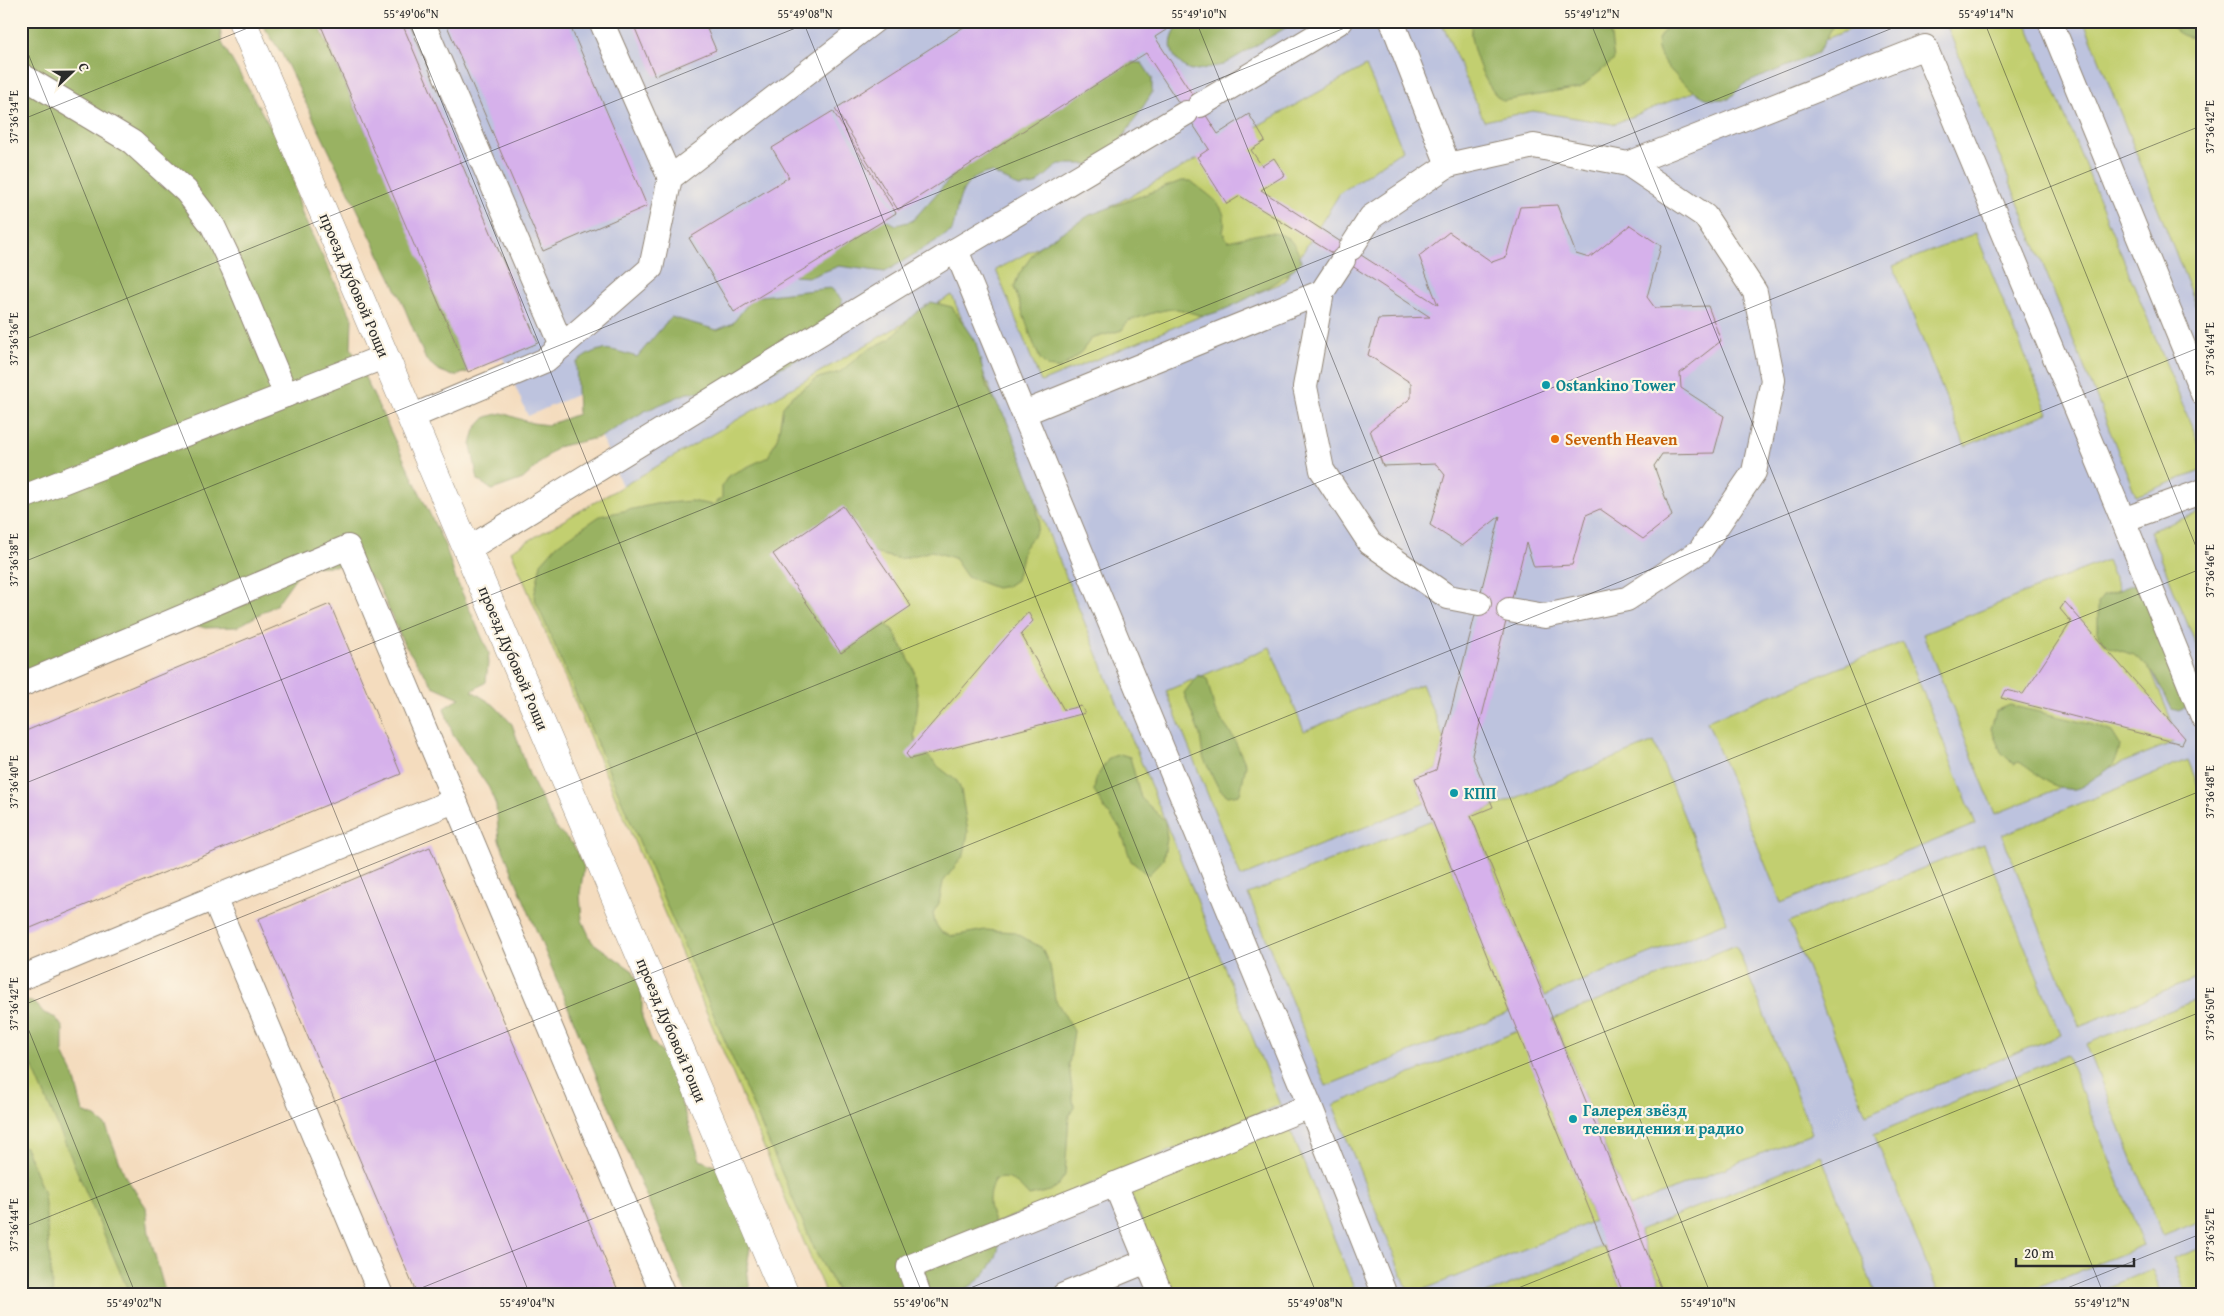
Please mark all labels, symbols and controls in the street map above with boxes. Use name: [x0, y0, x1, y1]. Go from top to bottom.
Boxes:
text: 55°49'06"N: [383, 5, 439, 22]
text: 55°49'08"N: [777, 5, 833, 22]
text: 55°49'10"N: [1171, 5, 1227, 22]
text: 55°49'12"N: [1564, 5, 1620, 22]
text: 55°49'14"N: [1958, 5, 2014, 22]
north arrow: [48, 48, 98, 98]
text: С: [73, 60, 95, 75]
text: 37°36'34"E: [5, 90, 22, 144]
text: 37°36'42"E: [2201, 100, 2218, 154]
street label: проезд Дубовой Рощи: [314, 209, 396, 361]
text: 37°36'36"E: [5, 312, 22, 366]
text: 37°36'44"E: [2201, 322, 2218, 376]
place label: Ostankino Tower: [1556, 373, 1676, 397]
marker: Ostankino Tower: [1540, 379, 1552, 391]
place label: Seventh Heaven: [1565, 427, 1678, 451]
marker: Seventh Heaven: [1549, 433, 1561, 445]
text: 37°36'38"E: [5, 533, 22, 587]
text: 37°36'46"E: [2201, 544, 2218, 598]
street label: проезд Дубовой Рощи: [473, 582, 555, 734]
text: 37°36'40"E: [5, 755, 22, 809]
text: 37°36'48"E: [2201, 765, 2218, 819]
place label: КПП: [1464, 781, 1496, 805]
marker: КПП: [1448, 787, 1460, 799]
street label: проезд Дубовой Рощи: [631, 954, 713, 1106]
text: 37°36'42"E: [5, 977, 22, 1031]
text: 37°36'50"E: [2201, 987, 2218, 1041]
place label: Галерея звёзд телевидения и радио: [1583, 1098, 1744, 1140]
marker: Галерея звёзд телевидения и радио: [1567, 1113, 1579, 1125]
text: 37°36'44"E: [5, 1198, 22, 1252]
text: 37°36'52"E: [2201, 1208, 2218, 1262]
scale bar: [2016, 1236, 2134, 1268]
text: 20 m: [2024, 1242, 2055, 1263]
text: 55°49'02"N: [106, 1294, 162, 1311]
text: 55°49'04"N: [499, 1294, 555, 1311]
text: 55°49'06"N: [893, 1294, 949, 1311]
text: 55°49'08"N: [1287, 1294, 1343, 1311]
text: 55°49'10"N: [1680, 1294, 1736, 1311]
text: 55°49'12"N: [2074, 1294, 2130, 1311]

